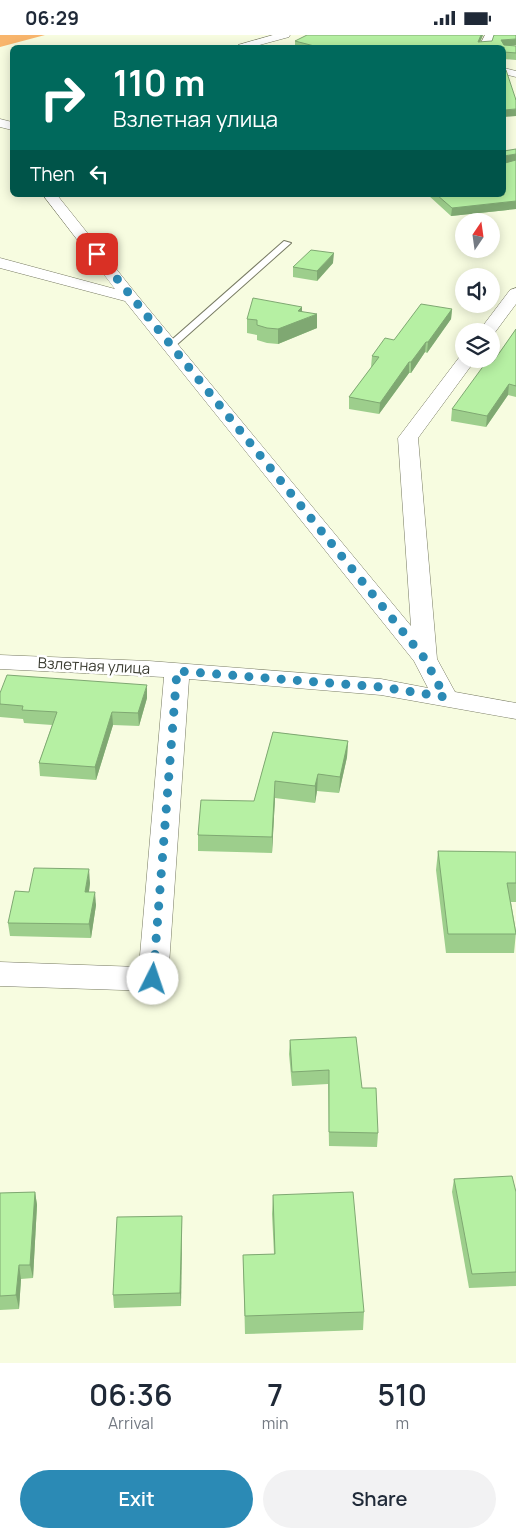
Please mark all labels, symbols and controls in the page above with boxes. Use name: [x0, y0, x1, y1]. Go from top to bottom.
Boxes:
text: 06:29: [25, 5, 79, 31]
text: 110 m: [113, 59, 205, 107]
icon: right: [30, 65, 95, 130]
text: Взлетная улица: [113, 104, 278, 134]
icon: left: [85, 160, 113, 188]
text: Then: [30, 161, 75, 187]
north arrow: [455, 213, 500, 257]
map controls: [455, 213, 500, 368]
pin: [76, 233, 118, 275]
icon: arrive: [83, 240, 111, 268]
button: sound: [455, 268, 500, 313]
button: layers: [455, 323, 500, 368]
street label: Взлетная улица: [37, 652, 151, 679]
position arrow: [126, 952, 178, 1004]
text: 06:36: [89, 1374, 173, 1415]
text: 7: [267, 1374, 283, 1415]
text: 510: [378, 1374, 427, 1415]
text: Arrival: [108, 1412, 154, 1434]
text: min: [262, 1412, 288, 1434]
text: m: [395, 1412, 409, 1434]
button: Exit: [20, 1470, 253, 1528]
button: Share: [263, 1470, 496, 1528]

